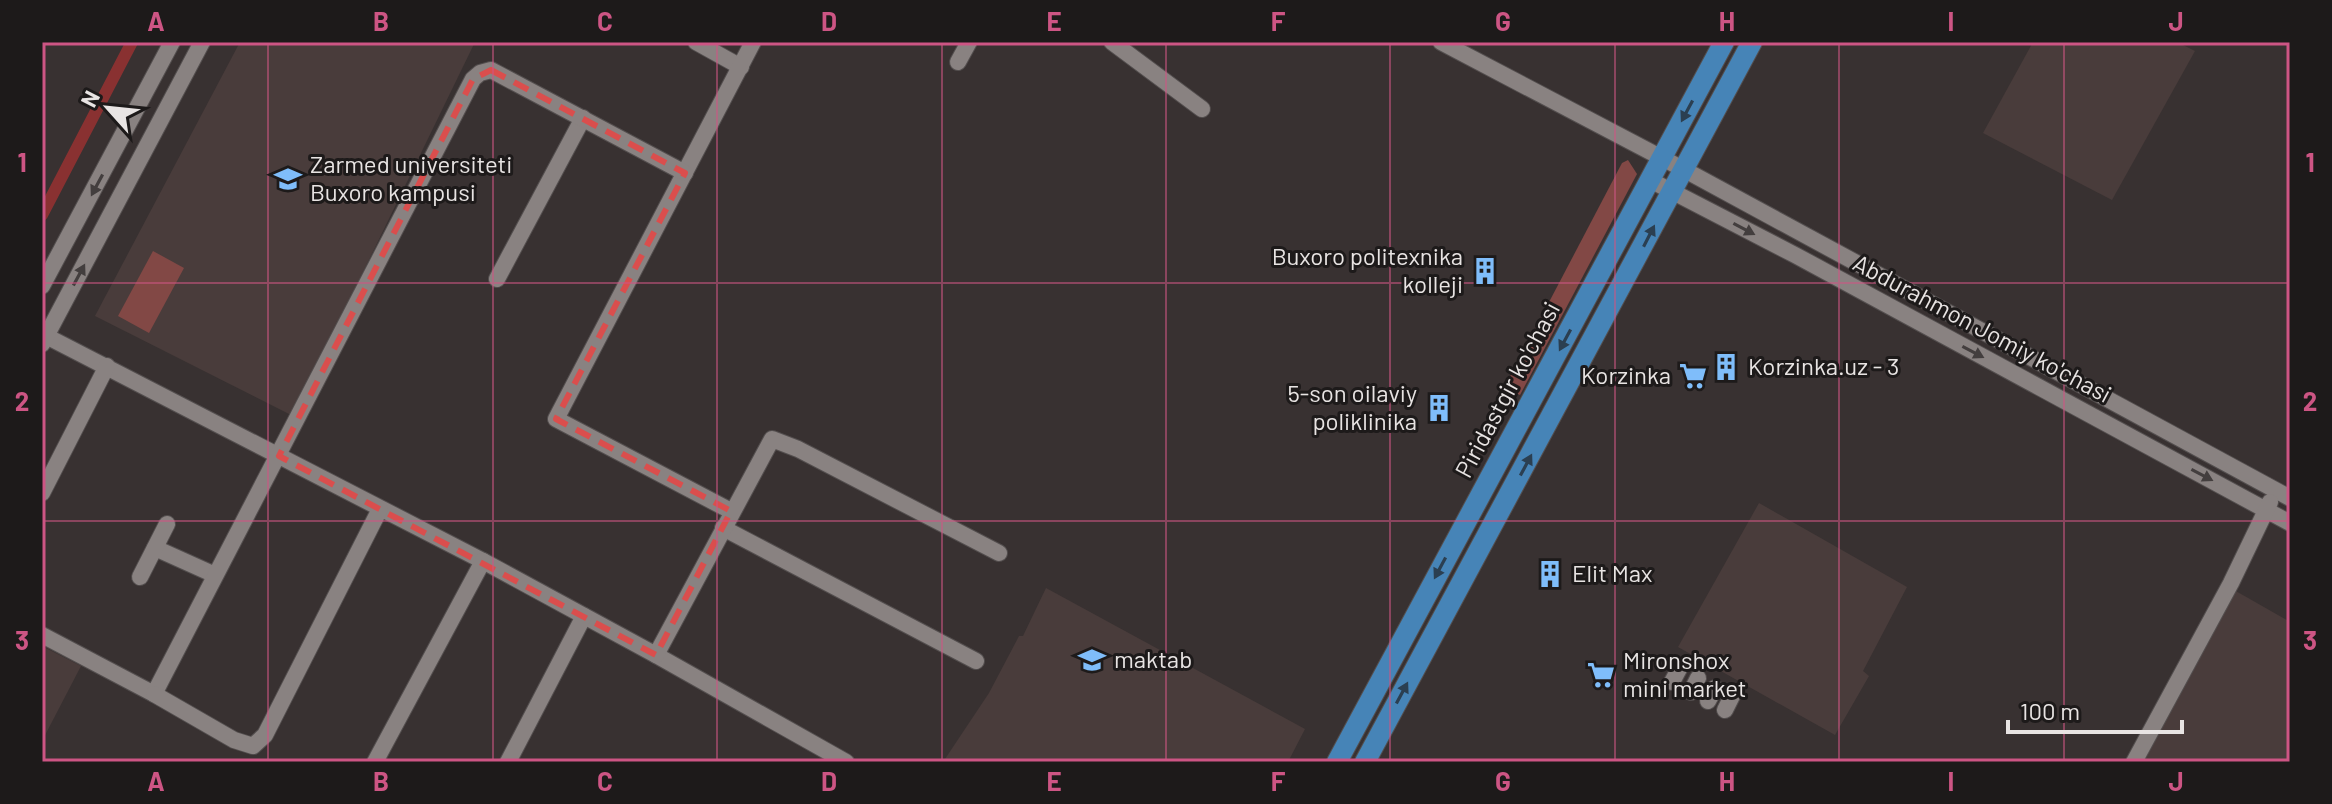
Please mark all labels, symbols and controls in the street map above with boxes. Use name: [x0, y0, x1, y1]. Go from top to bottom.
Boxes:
text: A: [147, 5, 165, 36]
text: B: [373, 5, 389, 36]
text: C: [597, 5, 613, 36]
text: D: [821, 5, 837, 36]
text: E: [1046, 5, 1062, 36]
text: F: [1271, 5, 1286, 36]
text: G: [1495, 5, 1511, 36]
text: H: [1719, 5, 1735, 36]
text: I: [1948, 5, 1954, 36]
text: J: [2168, 5, 2184, 36]
north arrow: [68, 68, 148, 148]
text: N: [74, 86, 104, 111]
one-way arrow: [1680, 99, 1694, 122]
text: 1: [17, 146, 27, 177]
text: 1: [2305, 146, 2315, 177]
place label: Zarmed universiteti Buxoro kampusi: [310, 149, 512, 206]
school or university icon: Zarmed universiteti Buxoro kampusi: [273, 164, 303, 194]
one-way arrow: [90, 174, 103, 197]
one-way arrow: [1733, 222, 1756, 235]
one-way arrow: [1642, 224, 1655, 247]
place label: Buxoro politexnika kolleji: [1272, 241, 1463, 298]
street label: Abdurahmon Jomiy ko'chasi: [1849, 247, 2117, 408]
building icon: Buxoro politexnika kolleji: [1470, 256, 1500, 286]
one-way arrow: [72, 263, 85, 286]
street label: Piridastgir ko'chasi: [1448, 296, 1565, 482]
one-way arrow: [1558, 329, 1572, 351]
one-way arrow: [1962, 345, 1985, 358]
place label: Korzinka.uz - 3: [1748, 351, 1899, 380]
building icon: Korzinka.uz - 3: [1711, 352, 1741, 382]
place label: Korzinka: [1581, 360, 1671, 389]
supermarket icon: Korzinka: [1678, 361, 1708, 391]
place label: 5-son oilaviy poliklinika: [1287, 378, 1417, 435]
text: 2: [15, 385, 29, 416]
text: 2: [2303, 385, 2317, 416]
building icon: 5-son oilaviy poliklinika: [1424, 393, 1454, 423]
one-way arrow: [1519, 453, 1532, 476]
one-way arrow: [2191, 468, 2213, 482]
one-way arrow: [1434, 557, 1447, 580]
place label: Elit Max: [1572, 558, 1653, 587]
building icon: Elit Max: [1535, 559, 1565, 589]
text: 3: [15, 624, 29, 655]
text: 3: [2303, 624, 2317, 655]
place label: maktab: [1114, 644, 1192, 673]
school or university icon: maktab: [1077, 645, 1107, 675]
place label: Mironshox mini market: [1623, 645, 1747, 702]
supermarket icon: Mironshox mini market: [1586, 660, 1616, 690]
one-way arrow: [1395, 682, 1409, 705]
scale bar: [2008, 684, 2182, 734]
text: 100 m: [2020, 696, 2080, 725]
text: A: [147, 765, 165, 796]
text: B: [373, 765, 389, 796]
text: C: [597, 765, 613, 796]
text: D: [821, 765, 837, 796]
text: E: [1046, 765, 1062, 796]
text: F: [1271, 765, 1286, 796]
text: G: [1495, 765, 1511, 796]
text: H: [1719, 765, 1735, 796]
text: I: [1948, 765, 1954, 796]
text: J: [2168, 765, 2184, 796]

